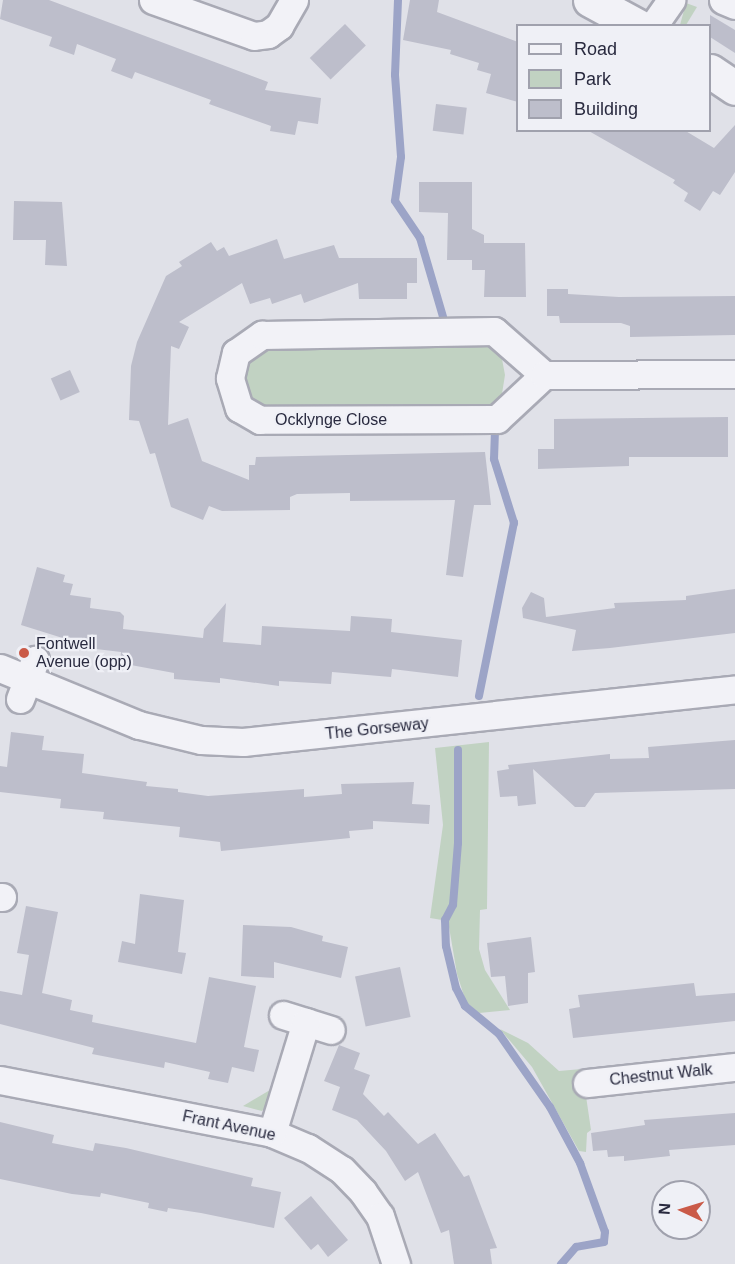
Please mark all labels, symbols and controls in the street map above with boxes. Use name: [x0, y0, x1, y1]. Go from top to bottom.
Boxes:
legend: [516, 24, 711, 132]
text: Road: [574, 39, 617, 59]
text: Park: [574, 69, 611, 89]
text: Building: [574, 99, 638, 119]
street label: Ocklynge Close: [275, 410, 387, 430]
place label: Fontwell Avenue (opp): [36, 634, 132, 672]
marker: Fontwell Avenue (opp): [17, 646, 31, 660]
street label: The Gorseway: [324, 714, 430, 744]
street label: Chestnut Walk: [609, 1060, 713, 1090]
street label: Frant Avenue: [180, 1107, 278, 1145]
north arrow: [651, 1180, 711, 1240]
text: N: [656, 1202, 673, 1215]

